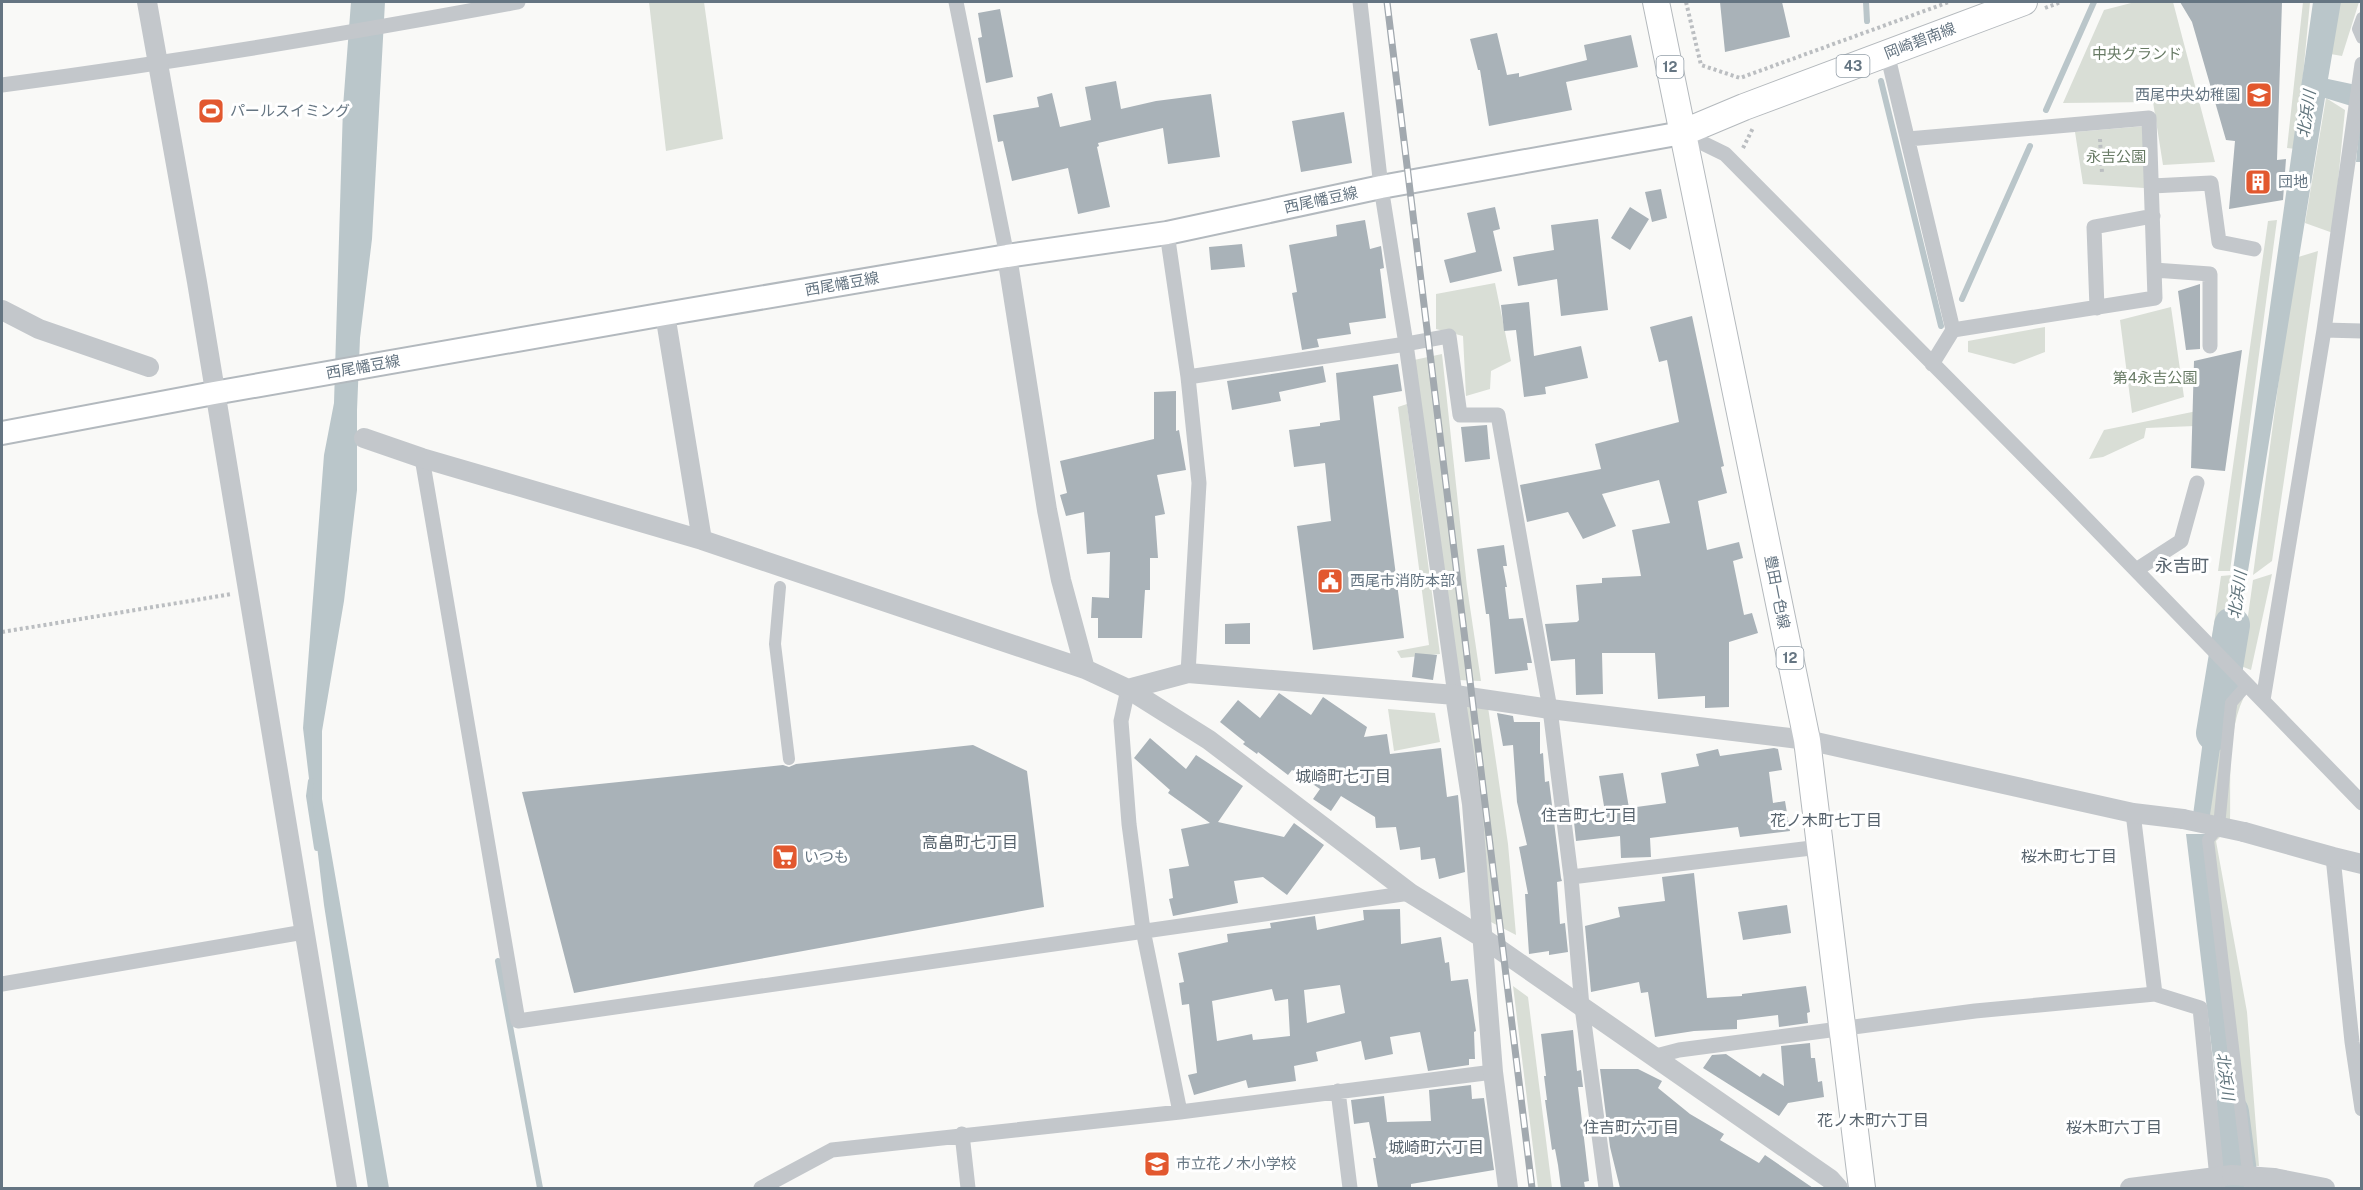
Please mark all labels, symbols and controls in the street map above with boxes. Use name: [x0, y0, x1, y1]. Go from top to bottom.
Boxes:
street label: 岡崎碧南線: [1882, 19, 1958, 62]
park label: 中央グランド: [2092, 45, 2182, 62]
road number: 43: [1836, 55, 1870, 77]
road number: 12: [1656, 56, 1684, 78]
school or university icon: 西尾中央幼稚園: [2244, 80, 2274, 110]
place label: 西尾中央幼稚園: [2135, 86, 2240, 103]
water label: 北浜川: [2294, 87, 2320, 139]
sports icon: パールスイミング: [196, 96, 226, 126]
place label: パールスイミング: [230, 102, 350, 119]
park label: 永吉公園: [2086, 148, 2146, 165]
building icon: 団地: [2243, 167, 2273, 197]
place label: 団地: [2278, 173, 2308, 190]
street label: 西尾幡豆線: [1282, 183, 1359, 216]
street label: 西尾幡豆線: [803, 269, 880, 298]
street label: 西尾幡豆線: [324, 352, 401, 381]
park label: 第4永吉公園: [2113, 369, 2197, 386]
street label: 豊田一色線: [1762, 553, 1793, 630]
district label: 永吉町: [2155, 555, 2209, 576]
public building icon: 西尾市消防本部: [1315, 566, 1345, 596]
water label: 北浜川: [2225, 568, 2251, 620]
place label: 西尾市消防本部: [1350, 572, 1455, 589]
road number: 12: [1776, 647, 1804, 669]
district label: 城崎町七丁目: [1295, 767, 1391, 786]
district label: 住吉町七丁目: [1541, 806, 1637, 825]
district label: 花ノ木町七丁目: [1770, 811, 1882, 830]
district label: 高畠町七丁目: [922, 833, 1018, 852]
supermarket icon: いつも: [770, 842, 800, 872]
district label: 桜木町七丁目: [2021, 847, 2117, 866]
place label: いつも: [804, 848, 849, 865]
water label: 北浜川: [2213, 1051, 2238, 1103]
district label: 花ノ木町六丁目: [1817, 1111, 1929, 1130]
district label: 住吉町六丁目: [1583, 1118, 1679, 1137]
district label: 桜木町六丁目: [2066, 1118, 2162, 1137]
district label: 城崎町六丁目: [1388, 1138, 1484, 1157]
school or university icon: 市立花ノ木小学校: [1142, 1149, 1172, 1179]
place label: 市立花ノ木小学校: [1176, 1155, 1296, 1172]

